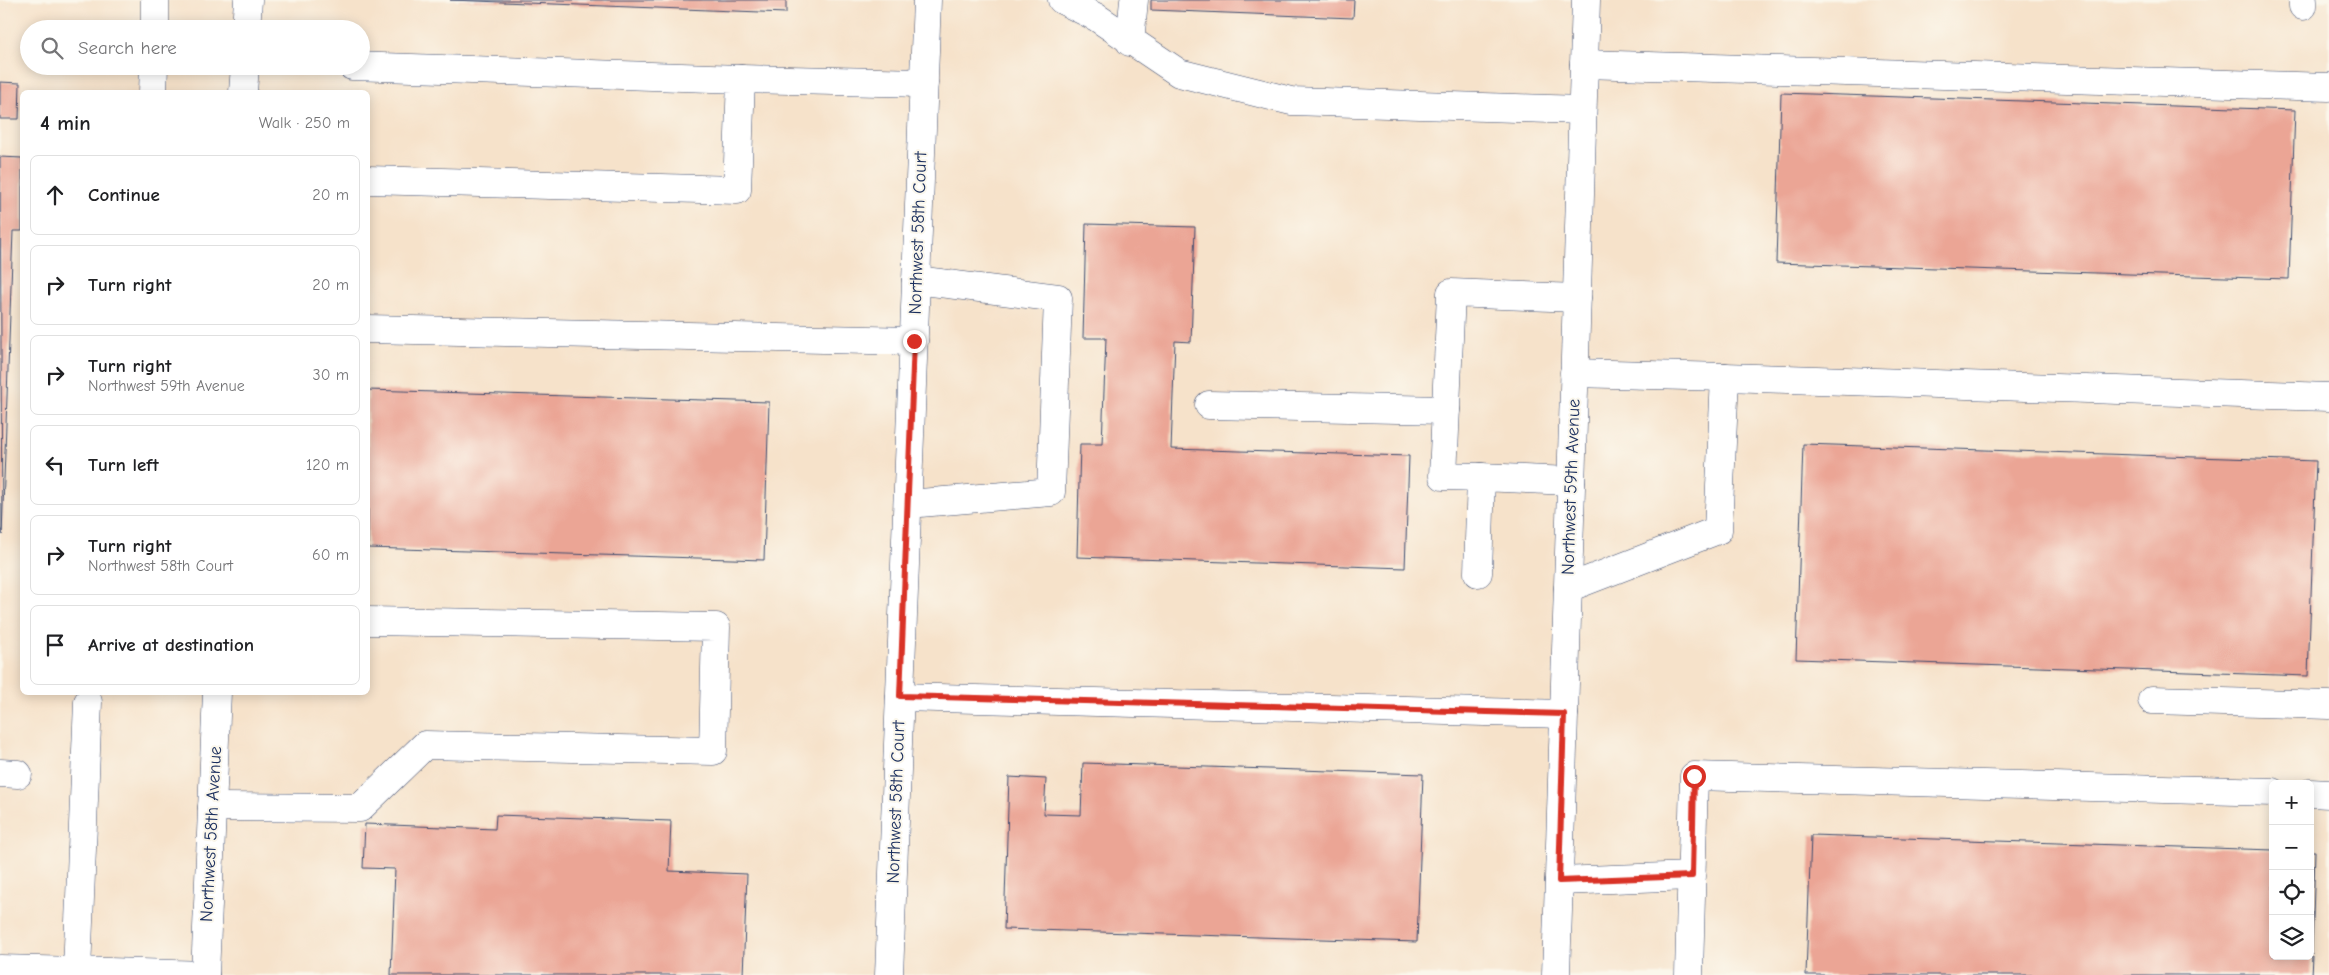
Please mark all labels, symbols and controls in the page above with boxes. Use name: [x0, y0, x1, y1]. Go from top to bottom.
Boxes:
search box: [20, 20, 370, 75]
icon: search: [38, 34, 66, 62]
text: Search here: [78, 37, 177, 59]
text: 4 min: [40, 111, 91, 135]
text: Walk · 250 m: [259, 114, 350, 132]
street label: Northwest 58th Court: [905, 150, 931, 315]
icon: ahead: [41, 181, 69, 209]
text: Continue: [88, 184, 160, 206]
text: 20 m: [312, 186, 349, 204]
icon: right: [41, 271, 69, 299]
text: Turn right: [88, 274, 172, 296]
text: 20 m: [312, 276, 349, 294]
route end: [903, 330, 926, 353]
text: Turn right: [88, 355, 172, 377]
icon: right: [41, 361, 69, 389]
text: 30 m: [313, 366, 349, 384]
text: Northwest 59th Avenue: [88, 377, 245, 395]
street label: Northwest 59th Avenue: [1557, 399, 1585, 575]
icon: left: [41, 451, 69, 479]
text: Turn left: [88, 454, 159, 476]
text: 120 m: [306, 456, 349, 474]
text: Turn right: [88, 535, 172, 557]
icon: right: [41, 541, 69, 569]
text: 60 m: [312, 546, 349, 564]
text: Northwest 58th Court: [88, 557, 233, 575]
icon: arrive: [41, 631, 69, 659]
text: Arrive at destination: [88, 634, 254, 656]
street label: Northwest 58th Court: [883, 719, 909, 884]
street label: Northwest 58th Avenue: [196, 746, 226, 922]
route start: [1683, 765, 1706, 788]
map controls: [2269, 780, 2314, 960]
button: +: [2269, 780, 2314, 825]
button: −: [2269, 825, 2314, 870]
button: locate: [2269, 870, 2314, 915]
button: layers: [2269, 915, 2314, 960]

